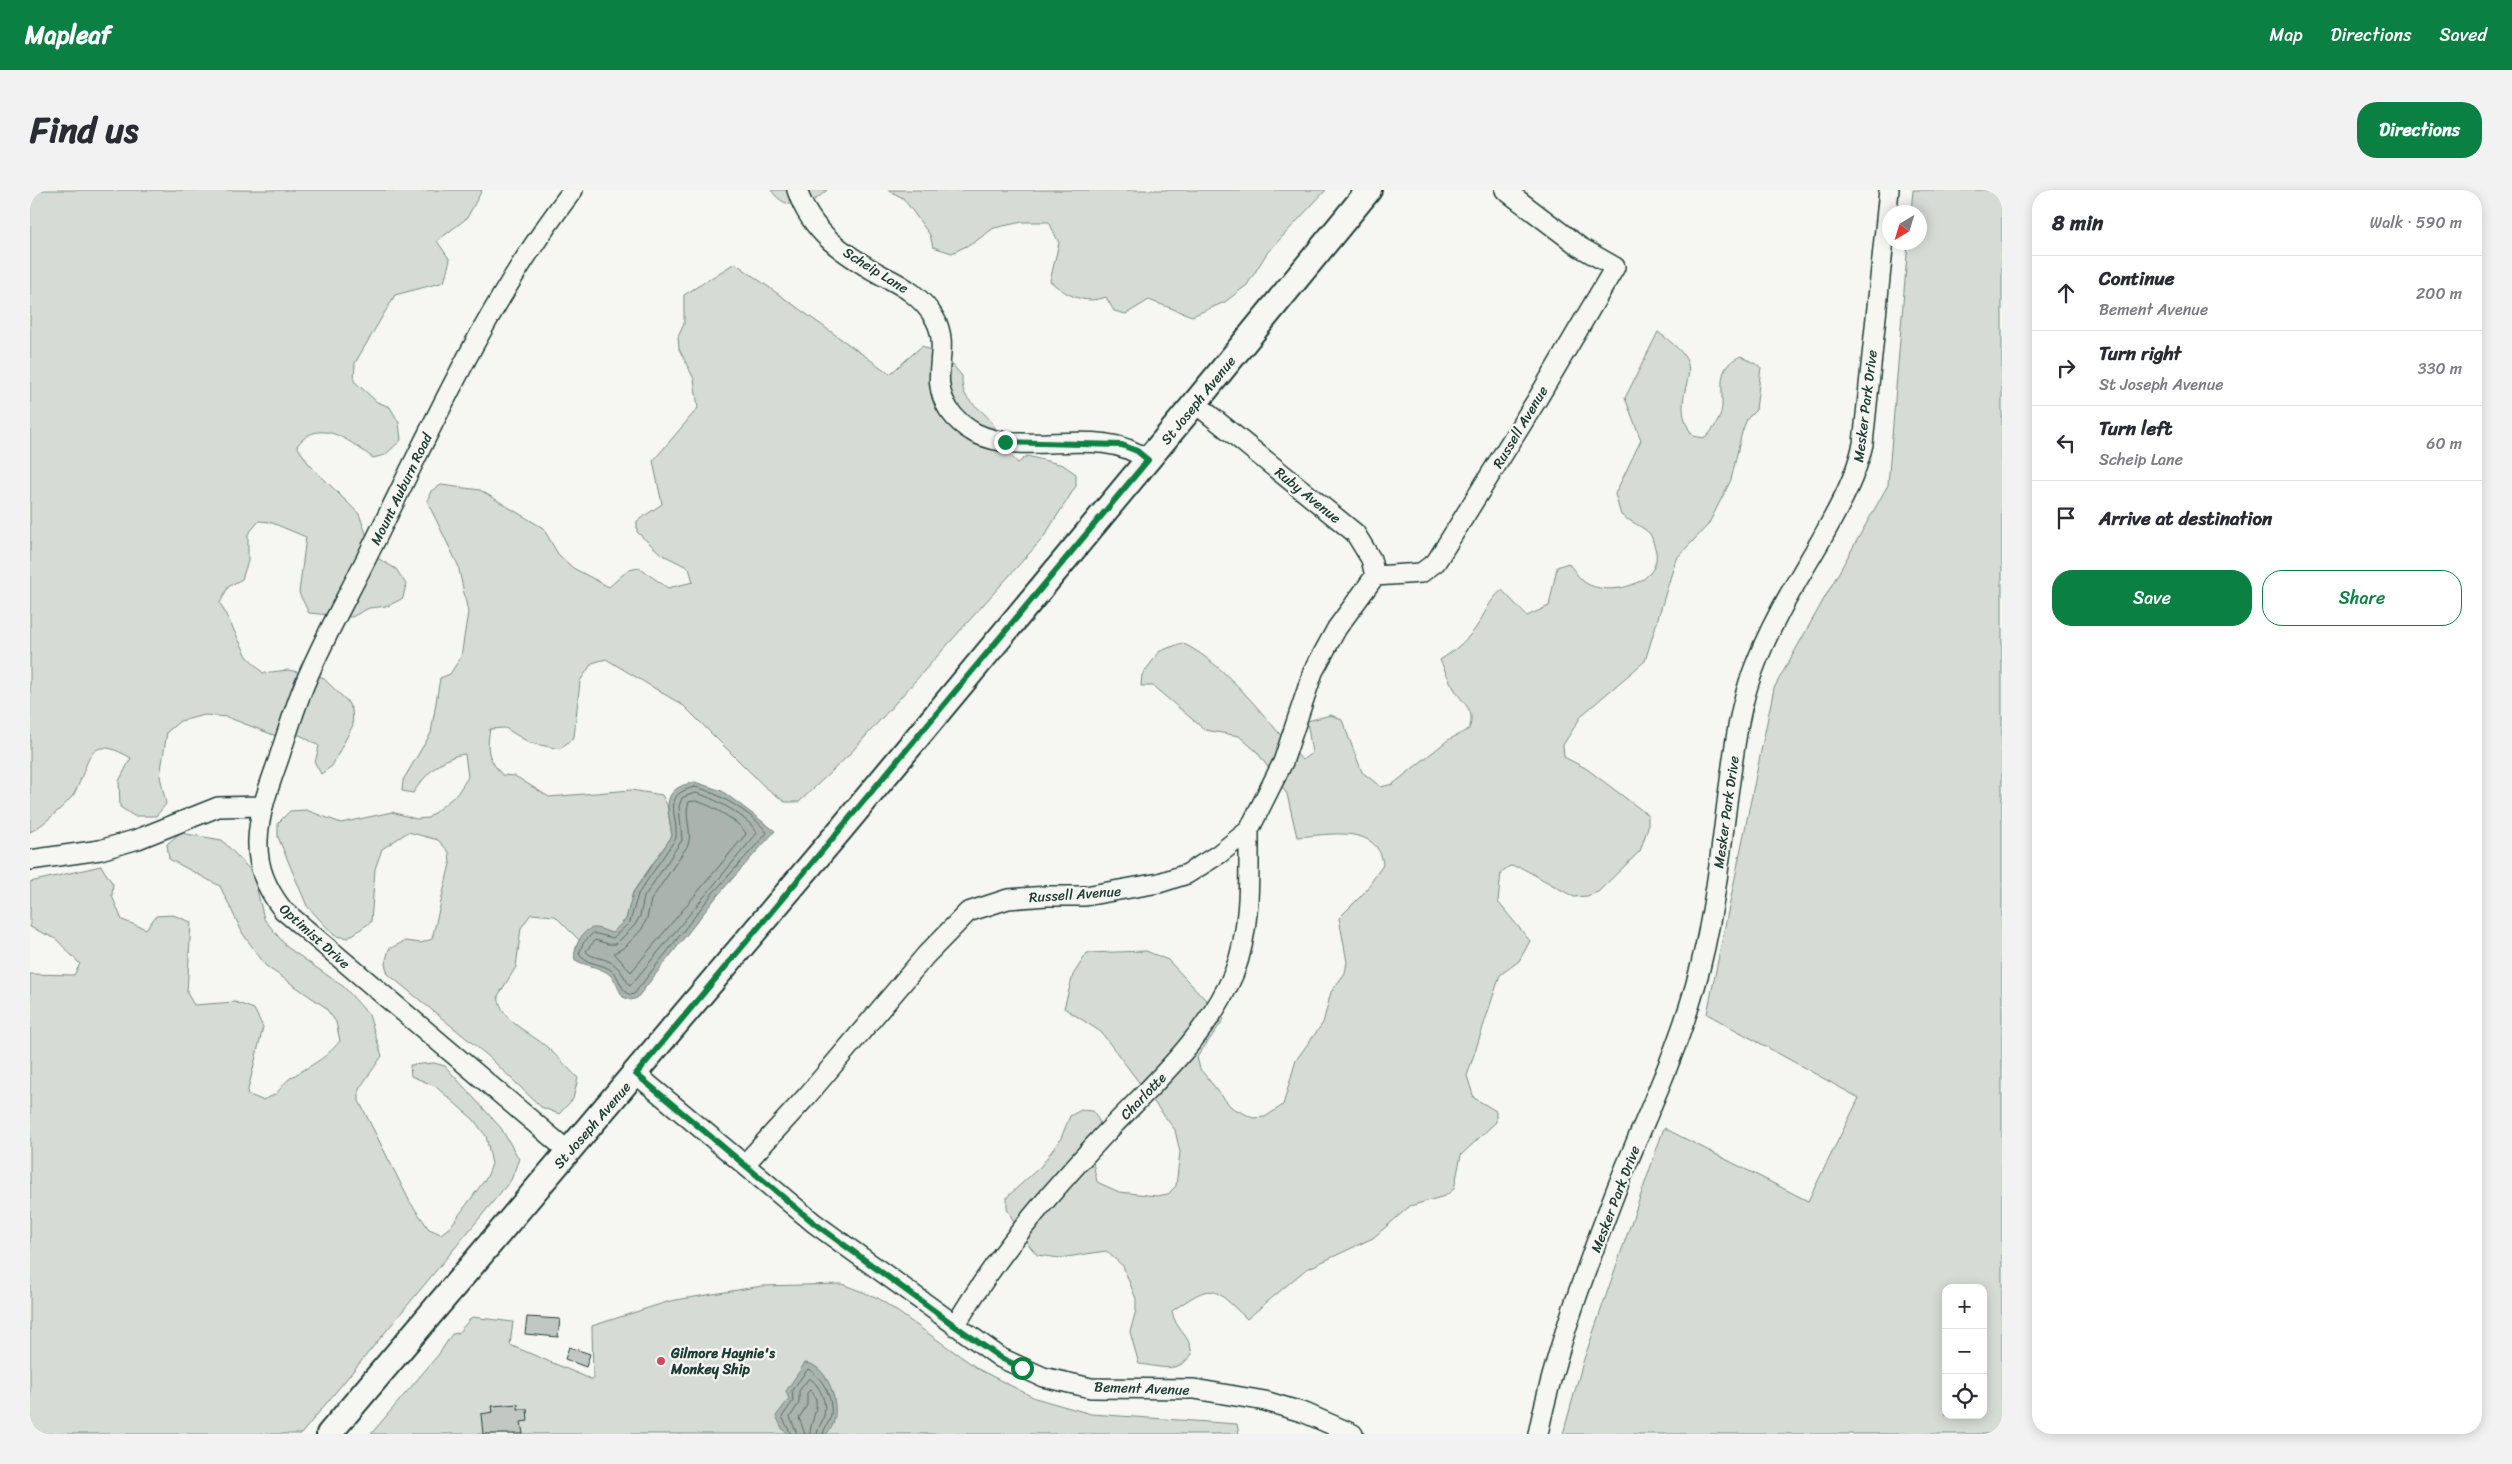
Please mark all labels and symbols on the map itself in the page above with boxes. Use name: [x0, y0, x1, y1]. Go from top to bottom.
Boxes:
north arrow: [1882, 205, 1927, 250]
street label: Scheip Lane: [838, 240, 914, 300]
street label: Mesker Park Drive: [1846, 348, 1885, 464]
street label: St Joseph Avenue: [1154, 350, 1242, 451]
street label: Russell Avenue: [1486, 381, 1555, 473]
street label: Mount Auburn Road: [363, 427, 440, 550]
route end: [994, 431, 1017, 454]
street label: Ruby Avenue: [1269, 461, 1347, 530]
street label: Mesker Park Drive: [1706, 754, 1747, 870]
street label: Russell Avenue: [1028, 879, 1122, 910]
street label: Optimist Drive: [273, 897, 356, 975]
street label: Charlotte: [1114, 1067, 1173, 1126]
street label: St Joseph Avenue: [547, 1076, 638, 1175]
street label: Mesker Park Drive: [1584, 1142, 1647, 1256]
place label: Gilmore Haynie's Monkey Ship: [670, 1341, 775, 1382]
marker: Gilmore Haynie's Monkey Ship: [655, 1355, 667, 1367]
route start: [1011, 1357, 1034, 1380]
street label: Bement Avenue: [1094, 1374, 1190, 1403]

